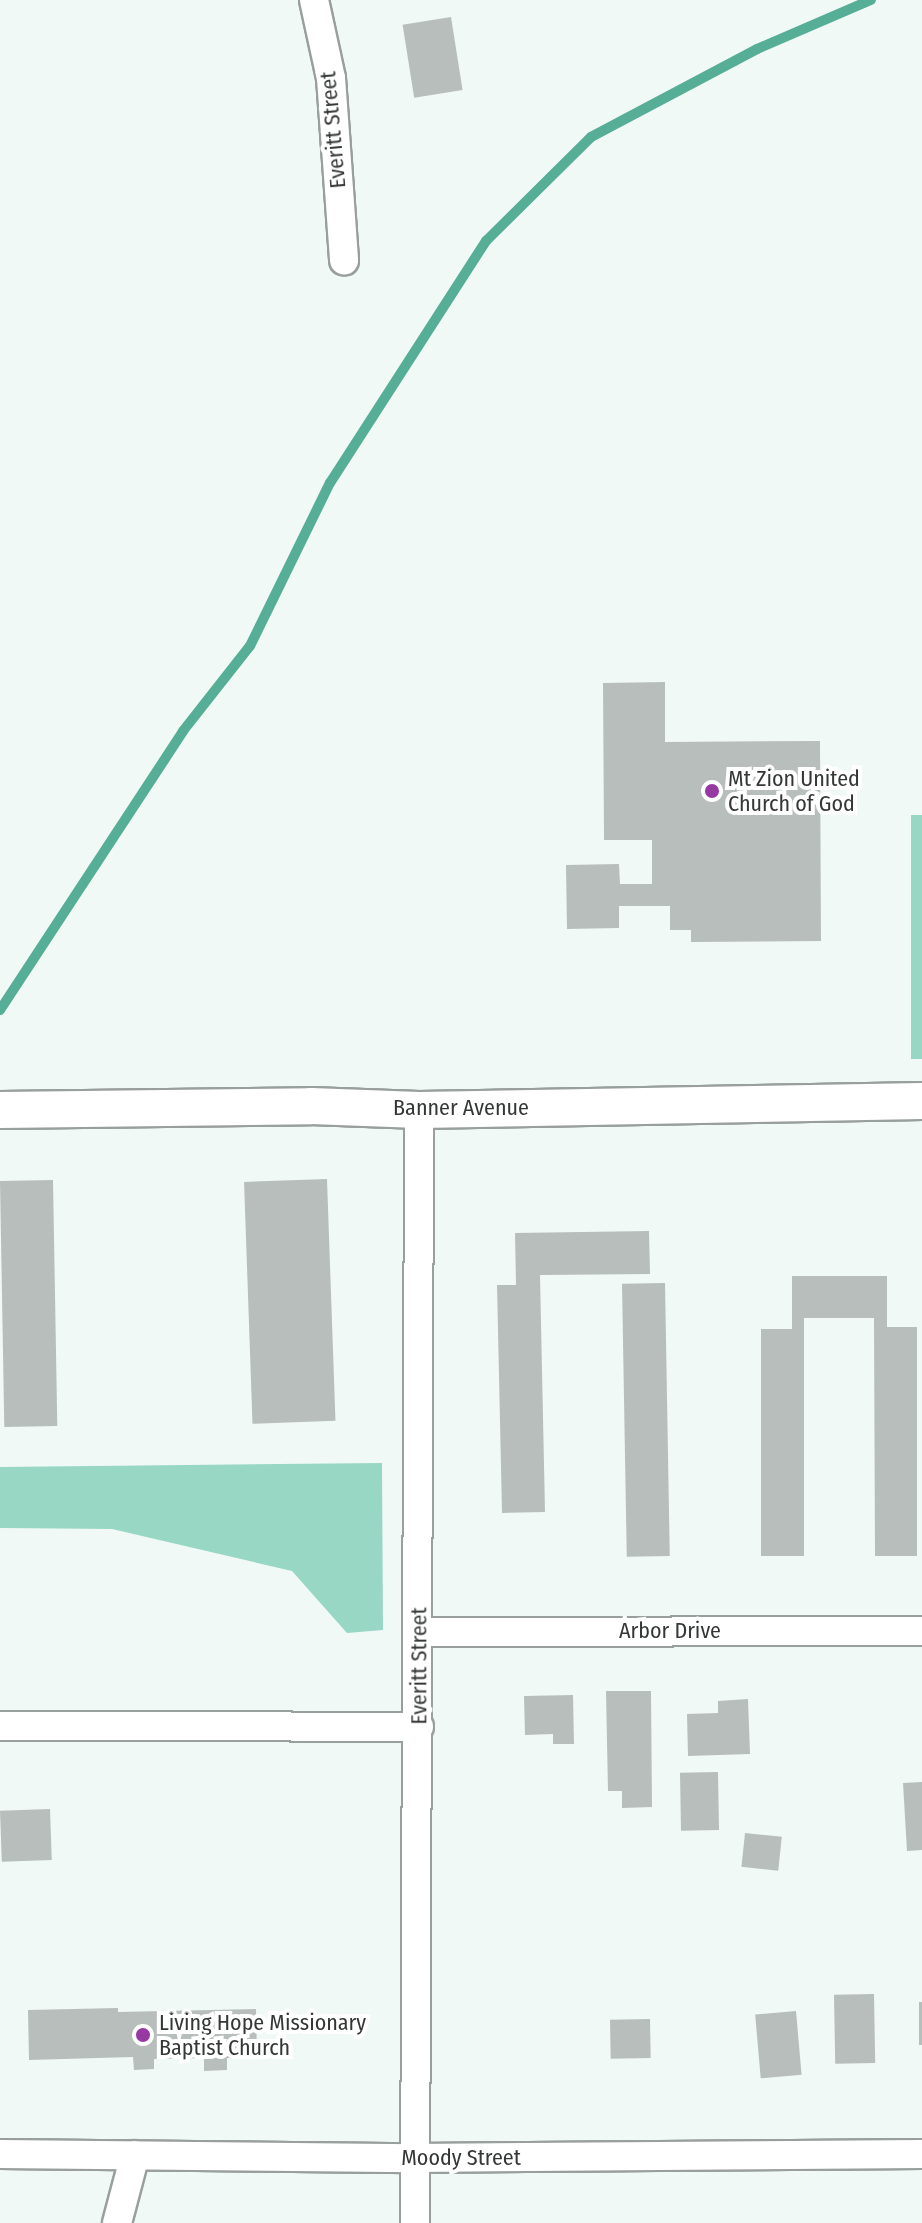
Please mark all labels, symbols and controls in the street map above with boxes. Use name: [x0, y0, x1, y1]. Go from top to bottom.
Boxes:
street label: Everitt Street: [315, 70, 351, 190]
place label: Mt Zion United Church of God: [728, 765, 860, 816]
marker: Mt Zion United Church of God: [703, 782, 721, 800]
street label: Banner Avenue: [393, 1095, 529, 1121]
street label: Everitt Street: [406, 1607, 432, 1725]
street label: Arbor Drive: [619, 1618, 721, 1644]
place label: Living Hope Missionary Baptist Church: [159, 2009, 366, 2060]
marker: Living Hope Missionary Baptist Church: [134, 2026, 152, 2044]
street label: Moody Street: [401, 2145, 521, 2171]

